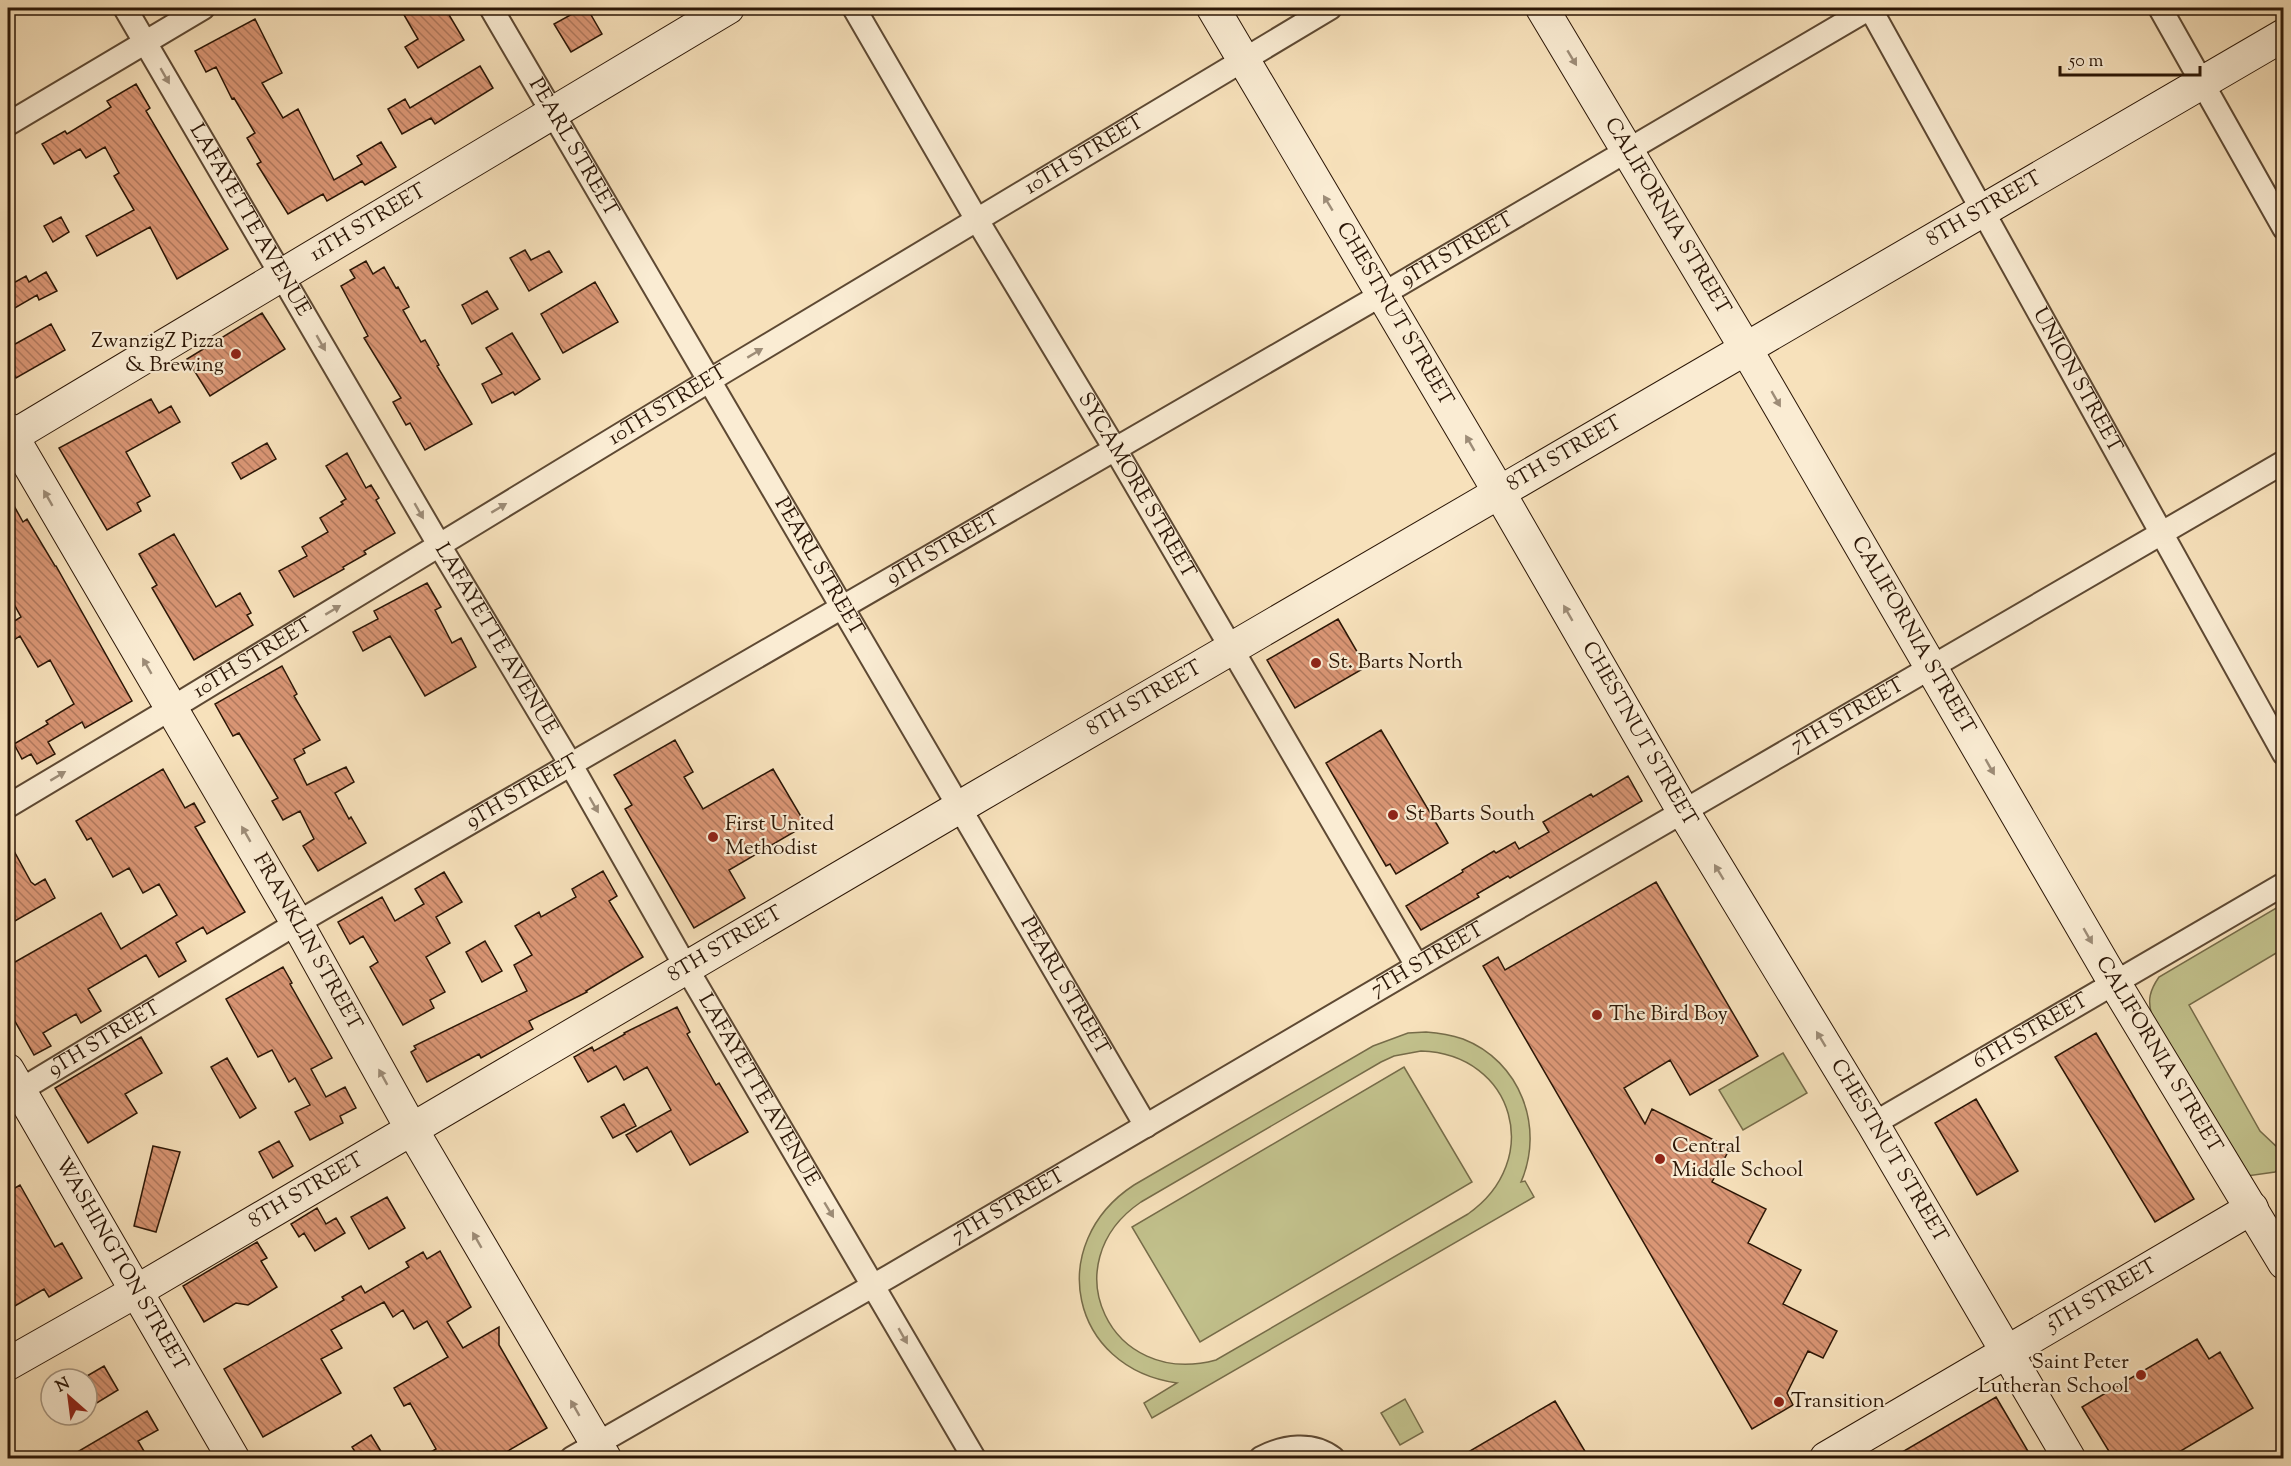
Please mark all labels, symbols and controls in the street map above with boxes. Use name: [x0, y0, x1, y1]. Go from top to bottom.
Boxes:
scale bar: [2060, 39, 2200, 77]
text: 50 m: [2068, 49, 2104, 75]
one-way arrow: [1566, 50, 1577, 66]
one-way arrow: [160, 68, 171, 84]
street label: PEARL STREET: [520, 73, 625, 223]
street label: 10TH STREET: [1019, 108, 1150, 203]
street label: CALIFORNIA STREET: [1596, 112, 1738, 321]
street label: LAFAYETTE AVENUE: [181, 118, 318, 323]
street label: 8TH STREET: [1921, 164, 2048, 255]
street label: 11TH STREET: [305, 177, 432, 270]
one-way arrow: [1323, 195, 1334, 211]
street label: 9TH STREET: [1395, 205, 1520, 295]
street label: CHESTNUT STREET: [1328, 217, 1460, 412]
street label: UNION STREET: [2024, 302, 2129, 459]
place label: ZwanzigZ Pizza & Brewing: [91, 327, 224, 381]
one-way arrow: [316, 335, 326, 352]
marker: ZwanzigZ Pizza & Brewing: [229, 347, 243, 361]
one-way arrow: [747, 347, 763, 358]
street label: 10TH STREET: [603, 358, 734, 454]
street label: SYCAMORE STREET: [1070, 387, 1203, 585]
one-way arrow: [1771, 391, 1781, 408]
street label: 8TH STREET: [1501, 409, 1628, 500]
one-way arrow: [1465, 434, 1475, 451]
one-way arrow: [43, 490, 54, 506]
street label: PEARL STREET: [766, 492, 871, 642]
one-way arrow: [414, 503, 425, 519]
one-way arrow: [491, 503, 507, 514]
street label: 9TH STREET: [881, 504, 1006, 593]
street label: CALIFORNIA STREET: [1843, 531, 1982, 741]
street label: LAFAYETTE AVENUE: [426, 538, 565, 741]
one-way arrow: [1563, 604, 1573, 621]
one-way arrow: [325, 605, 341, 616]
street label: 10TH STREET: [188, 611, 319, 706]
street label: CHESTNUT STREET: [1573, 636, 1704, 833]
place label: St. Barts North: [1328, 648, 1463, 678]
street label: 8TH STREET: [1082, 654, 1208, 744]
marker: St. Barts North: [1309, 656, 1323, 670]
one-way arrow: [142, 658, 153, 674]
street label: 7TH STREET: [1785, 671, 1910, 761]
street label: 9TH STREET: [461, 747, 586, 837]
one-way arrow: [1985, 759, 1995, 776]
one-way arrow: [50, 771, 67, 781]
one-way arrow: [588, 797, 599, 813]
place label: St Barts South: [1405, 800, 1535, 830]
marker: St Barts South: [1386, 808, 1400, 822]
place label: First United Methodist: [725, 810, 834, 864]
one-way arrow: [240, 826, 251, 842]
marker: First United Methodist: [706, 830, 720, 844]
street label: FRANKLIN STREET: [245, 848, 369, 1036]
one-way arrow: [1714, 864, 1725, 880]
street label: 8TH STREET: [662, 899, 789, 990]
street label: PEARL STREET: [1012, 911, 1117, 1062]
street label: 7TH STREET: [1365, 915, 1490, 1005]
one-way arrow: [2083, 928, 2093, 945]
street label: CALIFORNIA STREET: [2087, 951, 2229, 1159]
street label: 6TH STREET: [1968, 986, 2094, 1077]
street label: LAFAYETTE AVENUE: [690, 988, 827, 1193]
street label: 9TH STREET: [43, 994, 167, 1085]
place label: The Bird Boy: [1609, 1000, 1729, 1030]
marker: The Bird Boy: [1590, 1008, 1604, 1022]
one-way arrow: [1815, 1030, 1826, 1047]
street label: CHESTNUT STREET: [1822, 1054, 1955, 1249]
one-way arrow: [378, 1068, 388, 1085]
place label: Central Middle School: [1672, 1132, 1803, 1186]
street label: 8TH STREET: [243, 1145, 370, 1237]
street label: WASHINGTON STREET: [47, 1152, 195, 1378]
marker: Central Middle School: [1653, 1152, 1667, 1166]
street label: 7TH STREET: [946, 1161, 1071, 1251]
one-way arrow: [824, 1202, 835, 1218]
one-way arrow: [471, 1232, 482, 1248]
street label: 5TH STREET: [2040, 1252, 2163, 1341]
one-way arrow: [898, 1328, 908, 1345]
place label: Saint Peter Lutheran School: [1978, 1348, 2129, 1402]
north arrow: [39, 1367, 99, 1427]
marker: Saint Peter Lutheran School: [2134, 1368, 2148, 1382]
text: N: [52, 1373, 74, 1399]
place label: Transition: [1791, 1387, 1885, 1417]
marker: Transition: [1772, 1395, 1786, 1409]
one-way arrow: [570, 1400, 581, 1416]

